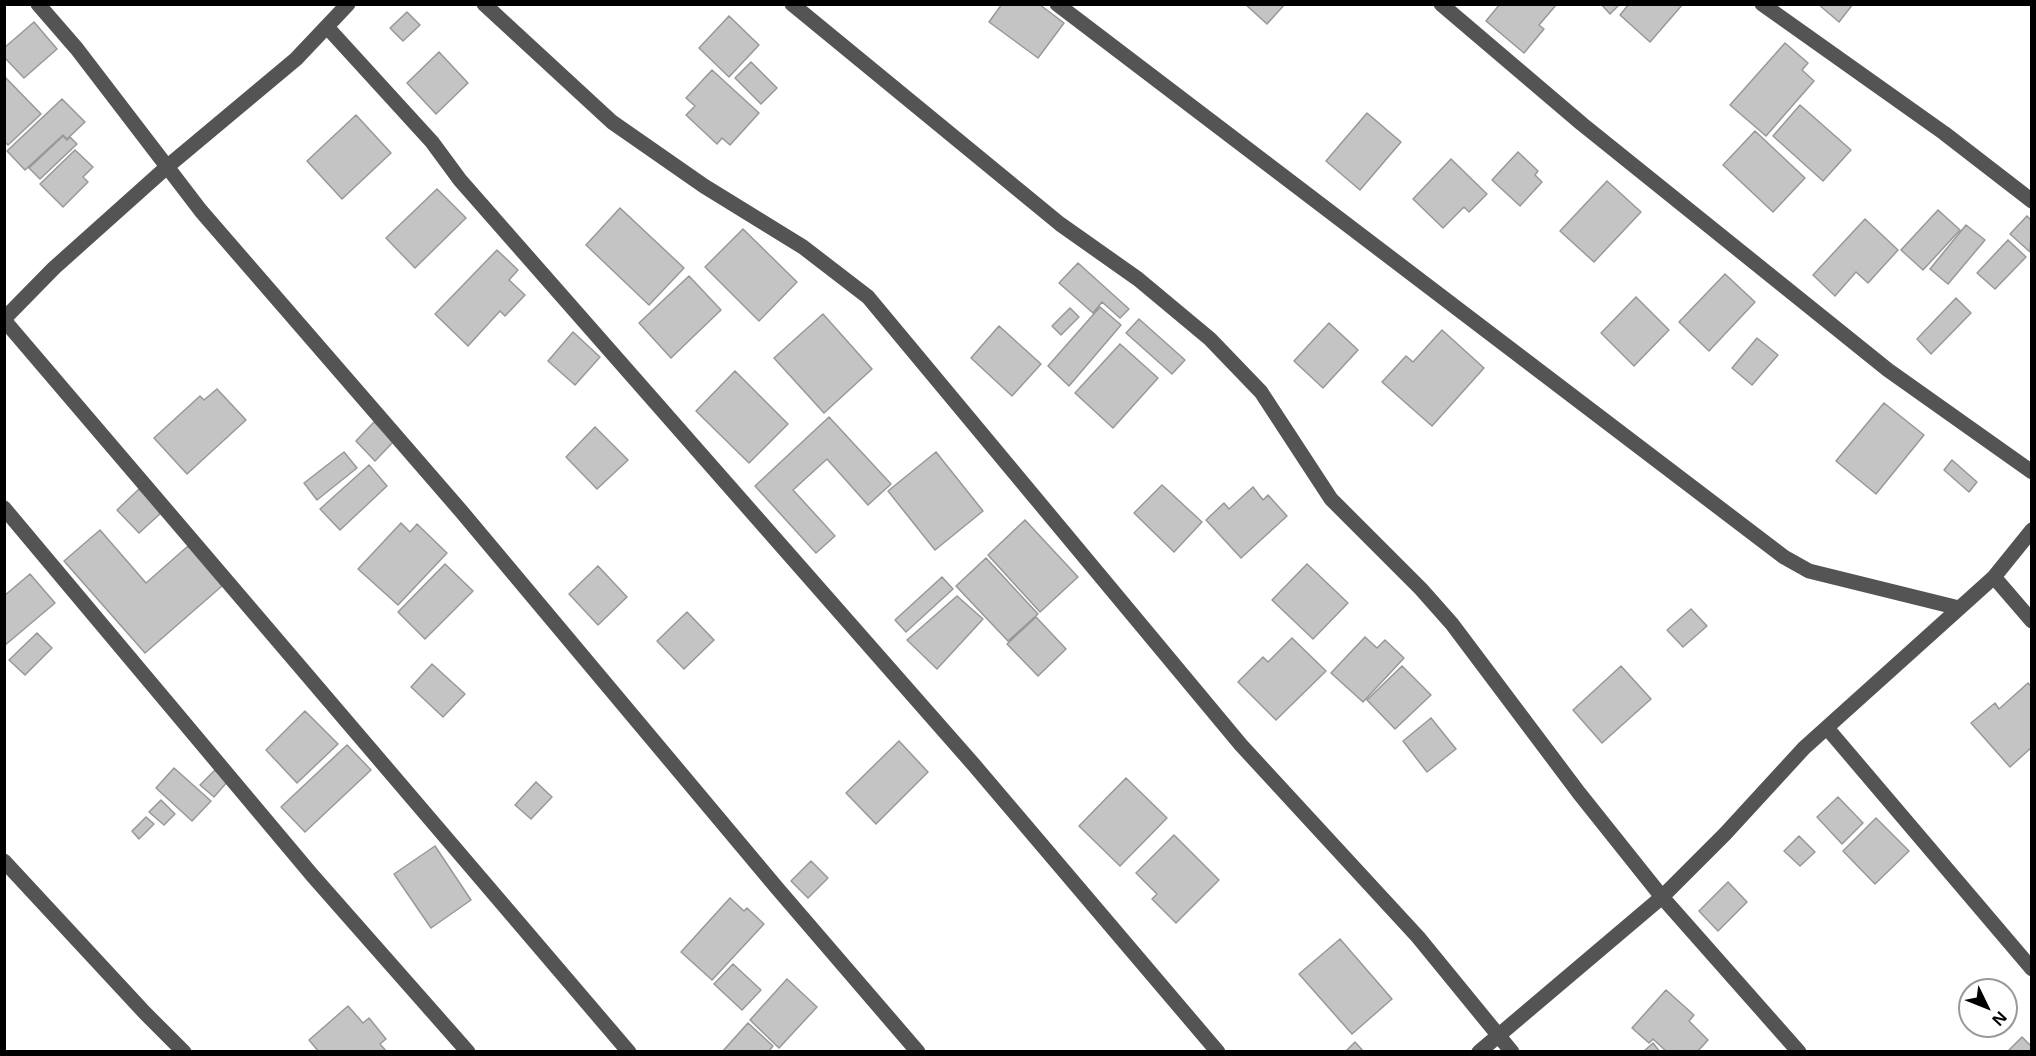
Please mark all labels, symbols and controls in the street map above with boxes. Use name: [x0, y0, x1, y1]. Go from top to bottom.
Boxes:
north arrow: [1958, 978, 2018, 1038]
text: N: [1987, 1007, 2012, 1031]

